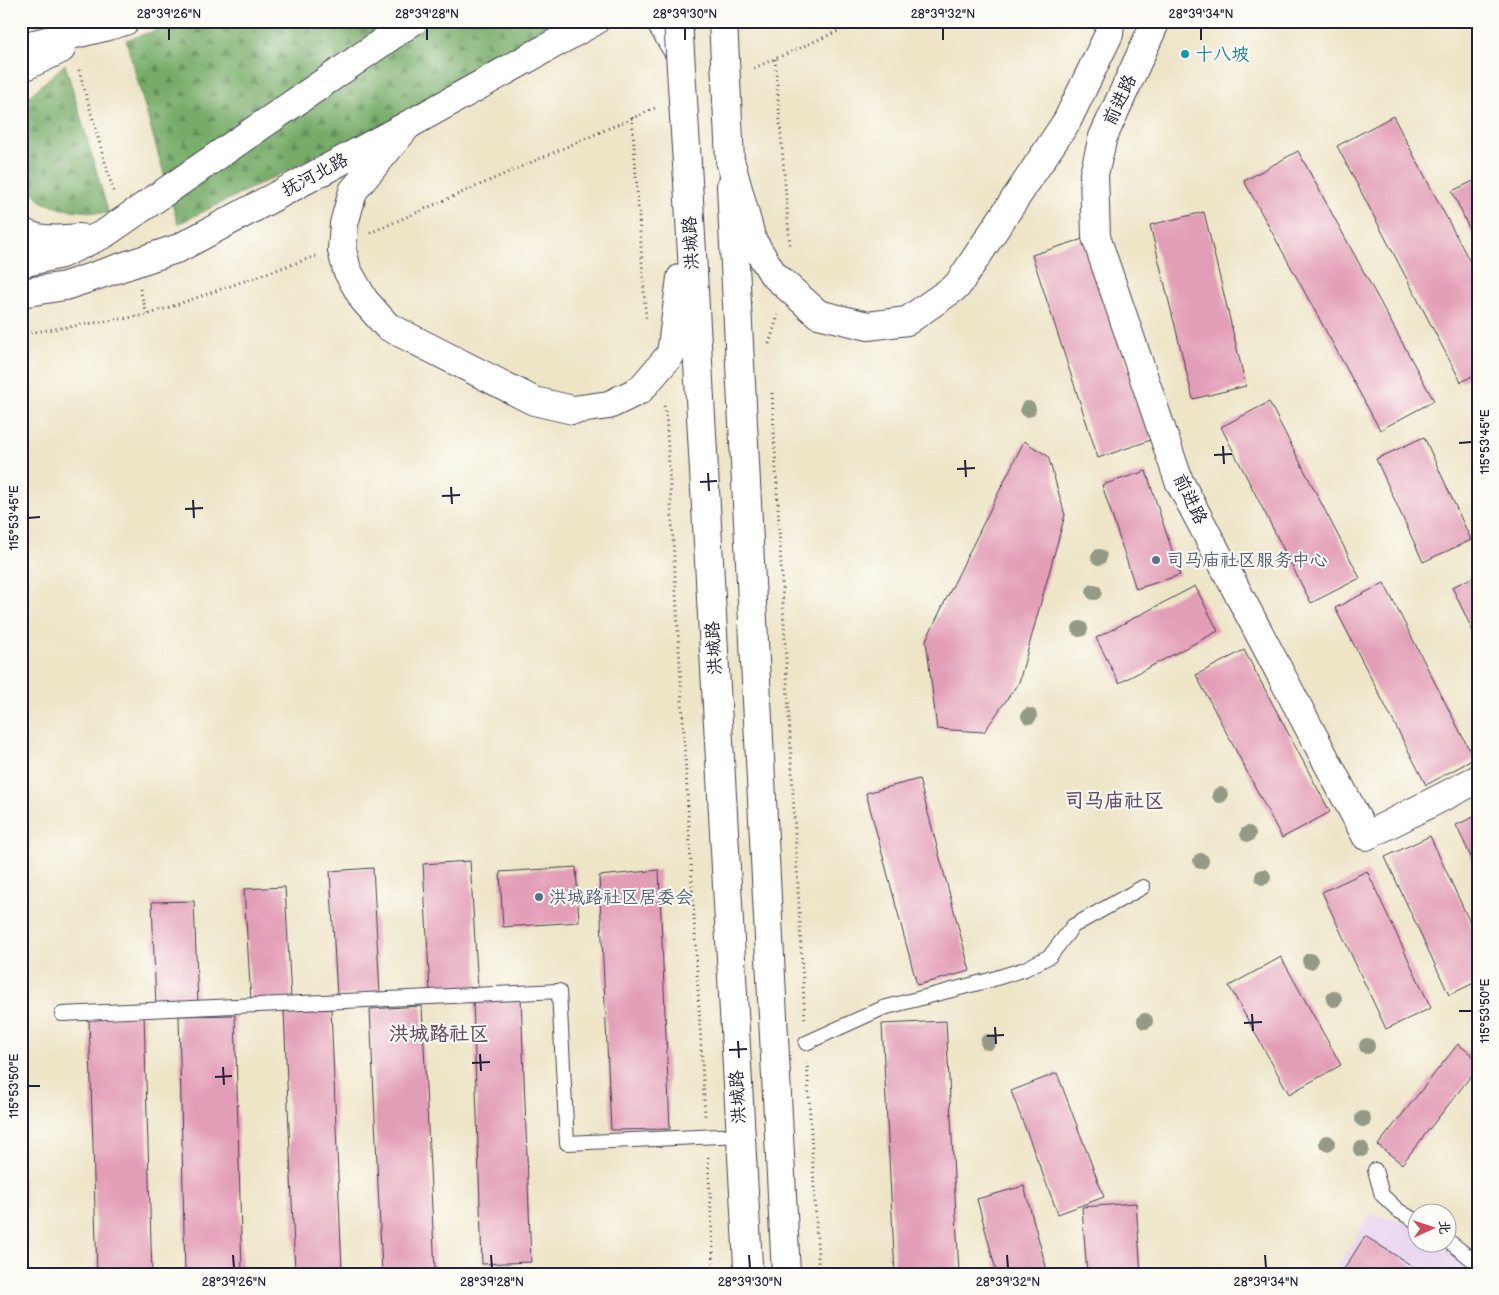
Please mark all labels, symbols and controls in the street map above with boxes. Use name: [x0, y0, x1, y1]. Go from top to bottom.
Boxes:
text: 28°39'26"N: [137, 7, 201, 22]
text: 28°39'28"N: [395, 7, 459, 22]
text: 28°39'30"N: [653, 7, 717, 22]
text: 28°39'32"N: [911, 7, 975, 22]
text: 28°39'34"N: [1169, 7, 1233, 22]
place label: 十八坡: [1195, 44, 1249, 65]
marker: 十八坡: [1179, 48, 1191, 60]
street label: 前进路: [1099, 71, 1141, 129]
street label: 抚河北路: [278, 149, 352, 201]
street label: 洪城路: [679, 215, 703, 271]
text: 115°53'45"E: [1478, 409, 1493, 475]
street label: 前进路: [1169, 470, 1211, 528]
text: 115°53'45"E: [7, 485, 22, 551]
place label: 司马庙社区服务中心: [1166, 550, 1328, 571]
marker: 司马庙社区服务中心: [1150, 554, 1162, 566]
street label: 洪城路: [702, 620, 726, 676]
district label: 司马庙社区: [1064, 789, 1164, 813]
place label: 洪城路社区居委会: [549, 887, 693, 908]
marker: 洪城路社区居委会: [533, 891, 545, 903]
text: 115°53'50"E: [1478, 979, 1493, 1043]
district label: 洪城路社区: [389, 1022, 489, 1046]
text: 115°53'50"E: [7, 1054, 22, 1118]
street label: 洪城路: [726, 1069, 750, 1125]
north arrow: [1406, 1202, 1456, 1252]
text: 北: [1436, 1220, 1453, 1235]
text: 28°39'26"N: [202, 1275, 266, 1290]
text: 28°39'28"N: [460, 1275, 524, 1290]
text: 28°39'30"N: [718, 1275, 782, 1290]
text: 28°39'32"N: [976, 1275, 1040, 1290]
text: 28°39'34"N: [1234, 1275, 1298, 1290]

